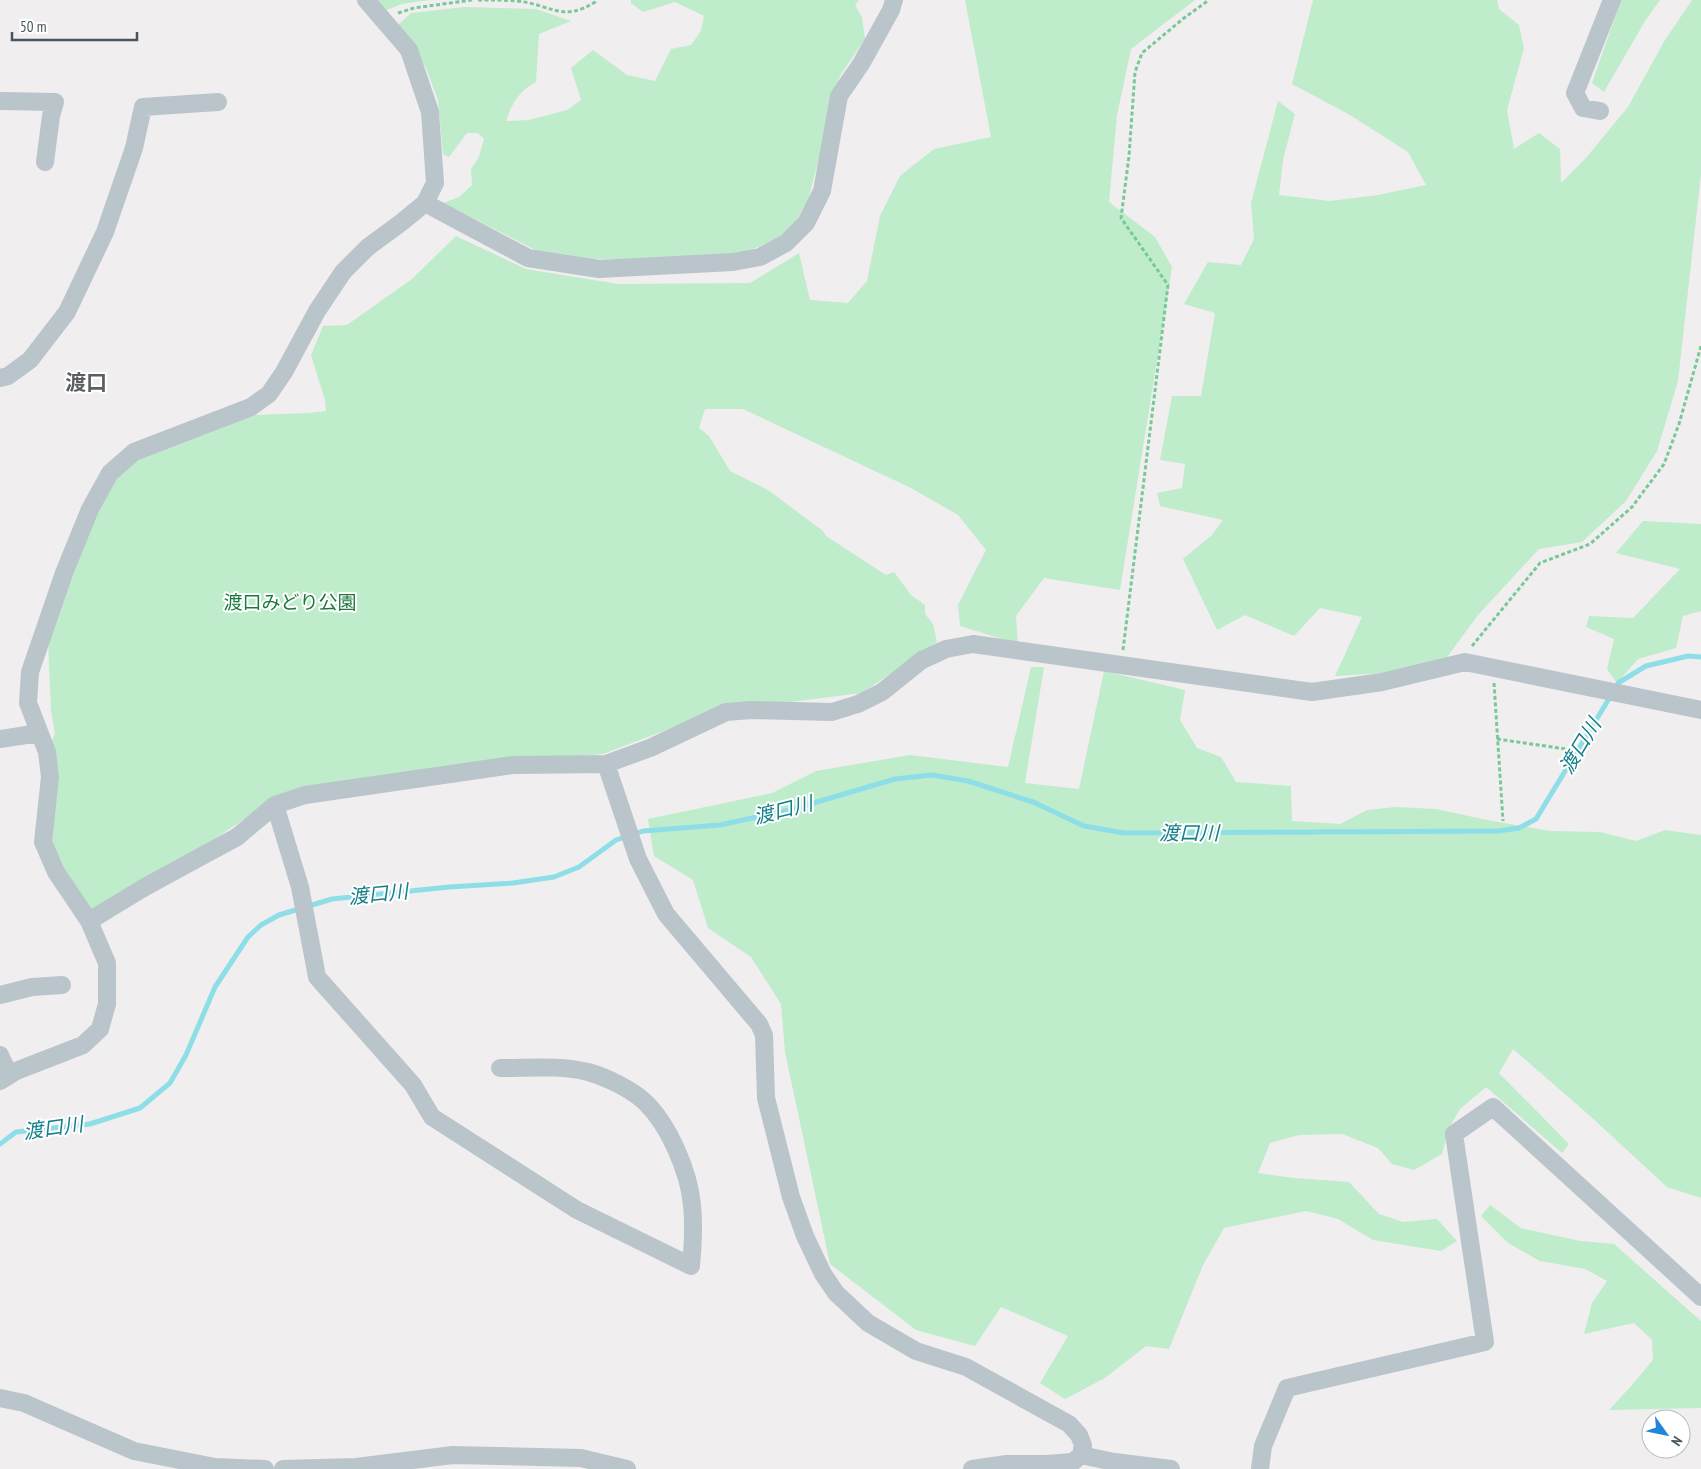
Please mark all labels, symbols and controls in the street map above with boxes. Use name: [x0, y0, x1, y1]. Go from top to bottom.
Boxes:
scale bar: [12, 10, 138, 42]
text: 50 m: [20, 17, 46, 36]
district label: 渡口: [65, 369, 107, 396]
park label: 渡口みどり公園: [223, 590, 357, 614]
water label: 渡口川: [1553, 712, 1608, 778]
water label: 渡口川: [751, 790, 817, 830]
water label: 渡口川: [1159, 820, 1221, 846]
water label: 渡口川: [347, 878, 411, 910]
water label: 渡口川: [21, 1111, 86, 1145]
north arrow: [1641, 1409, 1691, 1459]
text: N: [1667, 1433, 1687, 1449]

